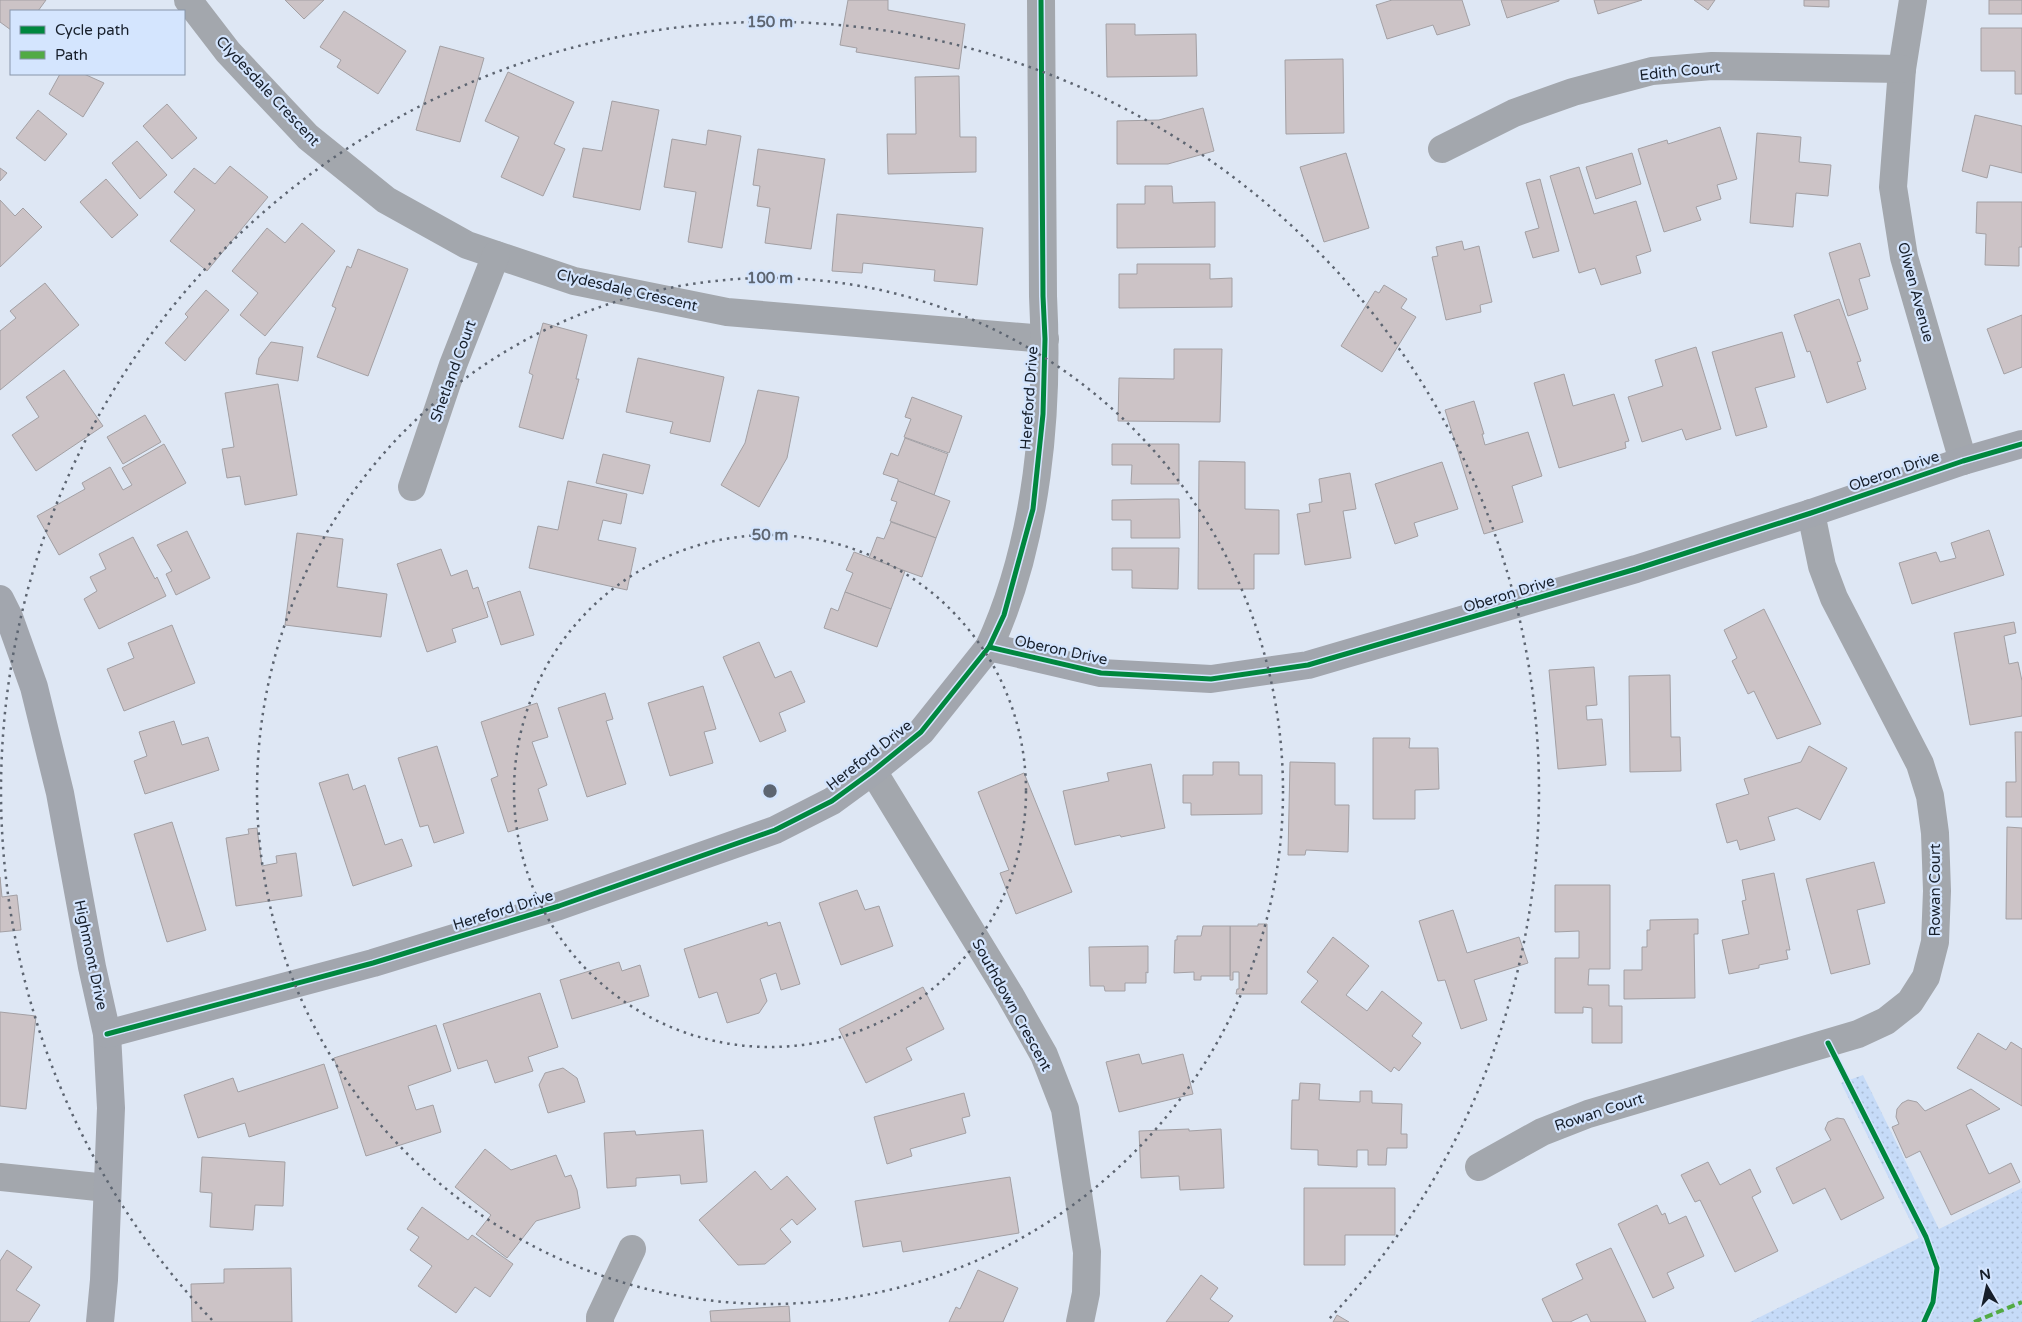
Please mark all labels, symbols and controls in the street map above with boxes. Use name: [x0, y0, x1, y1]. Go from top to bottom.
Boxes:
legend: [10, 10, 185, 75]
text: 150 m: [747, 13, 793, 31]
text: Cycle path: [55, 21, 129, 39]
street label: Clydesdale Crescent: [212, 32, 324, 150]
text: Path: [55, 46, 88, 64]
street label: Edith Court: [1639, 58, 1722, 84]
street label: Olwen Avenue: [1894, 240, 1938, 344]
street label: Clydesdale Crescent: [555, 265, 699, 315]
text: 100 m: [747, 269, 793, 287]
street label: Shetland Court: [426, 317, 480, 424]
street label: Hereford Drive: [1016, 346, 1042, 450]
street label: Oberon Drive: [1846, 447, 1942, 495]
text: 50 m: [752, 526, 788, 544]
street label: Oberon Drive: [1461, 572, 1557, 616]
street label: Oberon Drive: [1013, 631, 1109, 669]
street label: Hereford Drive: [823, 716, 915, 794]
centre of rings: [761, 782, 779, 800]
street label: Rowan Court: [1926, 843, 1944, 936]
street label: Hereford Drive: [451, 886, 555, 934]
street label: Highmont Drive: [71, 898, 111, 1012]
street label: Southdown Crescent: [968, 936, 1056, 1074]
street label: Rowan Court: [1552, 1089, 1646, 1135]
north arrow: [1962, 1262, 2012, 1312]
text: N: [1978, 1265, 1992, 1284]

